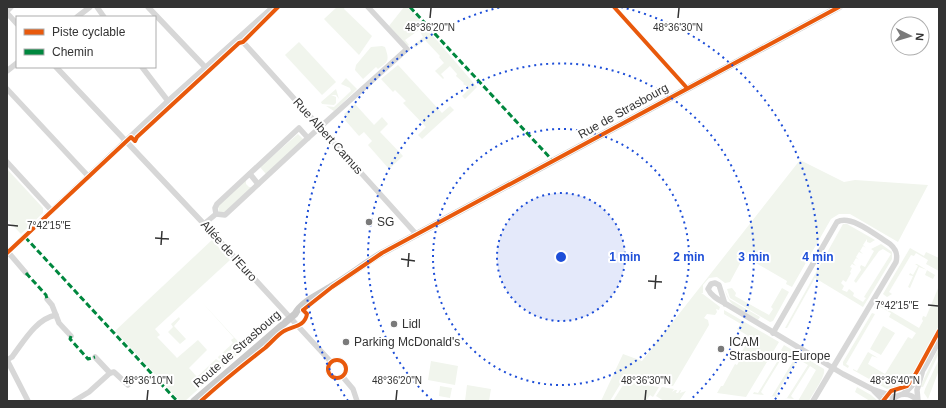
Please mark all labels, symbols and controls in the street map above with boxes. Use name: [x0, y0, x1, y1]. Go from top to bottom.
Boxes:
legend: [16, 16, 156, 68]
north arrow: [890, 16, 930, 56]
text: 48°36'20"N: [405, 22, 455, 33]
text: 48°36'30"N: [653, 22, 703, 33]
text: Piste cyclable: [52, 25, 126, 39]
text: N: [914, 32, 926, 41]
text: Chemin: [52, 45, 93, 59]
street label: Rue de Strasbourg: [576, 80, 670, 142]
street label: Rue Albert Camus: [290, 95, 366, 177]
place label: SG: [377, 215, 394, 229]
marker: SG: [364, 217, 374, 227]
street label: Allée de l'Euro: [198, 218, 260, 285]
text: 7°42'15"E: [27, 220, 71, 231]
centre of rings: [554, 250, 568, 264]
text: 1 min: [609, 250, 641, 264]
text: 2 min: [673, 250, 705, 264]
text: 3 min: [738, 250, 770, 264]
text: 4 min: [802, 250, 834, 264]
text: 7°42'15"E: [875, 300, 919, 311]
street label: Route de Strasbourg: [191, 307, 283, 391]
place label: Lidl: [402, 317, 421, 331]
marker: Lidl: [389, 319, 399, 329]
place label: Parking McDonald's: [354, 335, 460, 349]
place label: ICAM Strasbourg-Europe: [729, 335, 831, 363]
marker: Parking McDonald's: [341, 337, 351, 347]
marker: ICAM Strasbourg-Europe: [716, 344, 726, 354]
text: 48°36'10"N: [123, 375, 173, 386]
text: 48°36'20"N: [372, 375, 422, 386]
text: 48°36'30"N: [621, 375, 671, 386]
text: 48°36'40"N: [870, 375, 920, 386]

